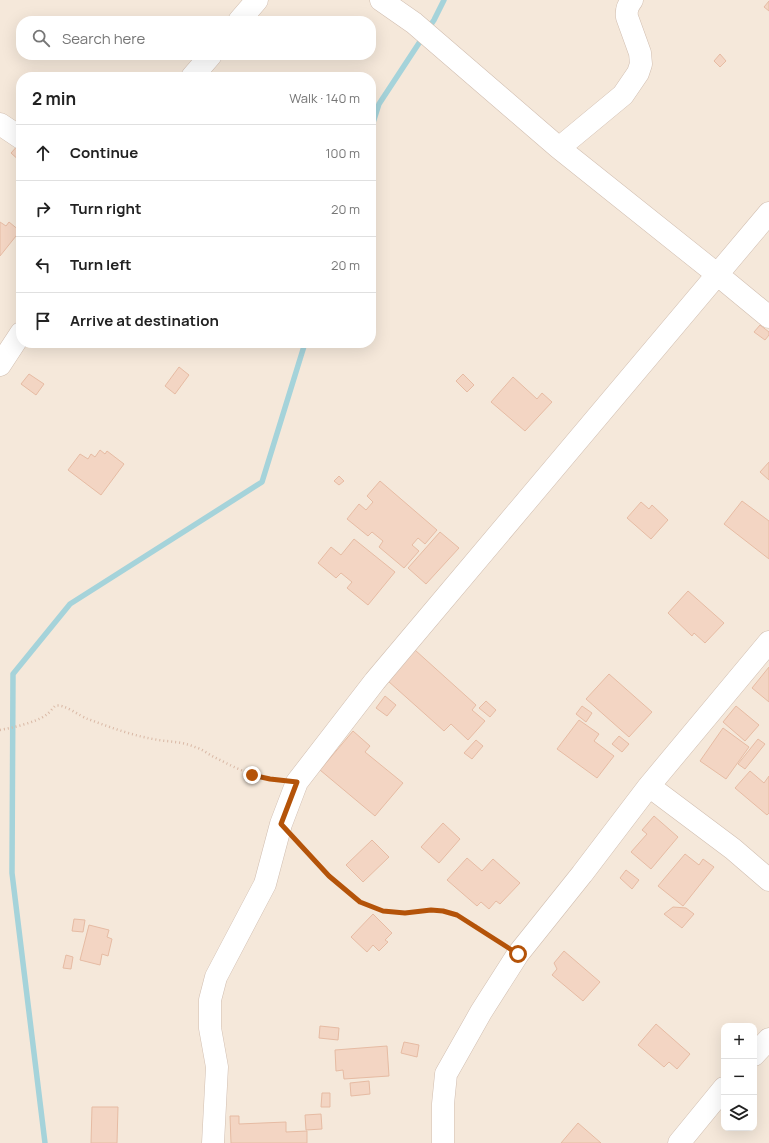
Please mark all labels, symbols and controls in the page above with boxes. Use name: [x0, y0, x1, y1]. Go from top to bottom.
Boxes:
search box: [16, 16, 376, 60]
icon: search: [30, 27, 52, 49]
text: Search here: [62, 28, 145, 49]
text: 2 min: [32, 87, 76, 110]
text: Walk · 140 m: [289, 89, 360, 107]
icon: ahead: [32, 142, 54, 164]
text: Continue: [70, 142, 138, 163]
text: 100 m: [325, 144, 360, 162]
icon: right: [32, 198, 54, 220]
text: Turn right: [70, 198, 141, 219]
text: 20 m: [331, 200, 360, 218]
icon: left: [32, 254, 54, 276]
text: Turn left: [70, 254, 132, 275]
text: 20 m: [331, 256, 360, 274]
icon: arrive: [32, 310, 54, 332]
text: Arrive at destination: [70, 310, 219, 331]
route end: [243, 766, 261, 784]
route start: [509, 945, 527, 963]
map controls: [721, 1023, 757, 1131]
button: +: [721, 1023, 757, 1059]
button: −: [721, 1059, 757, 1095]
button: layers: [721, 1095, 757, 1131]

